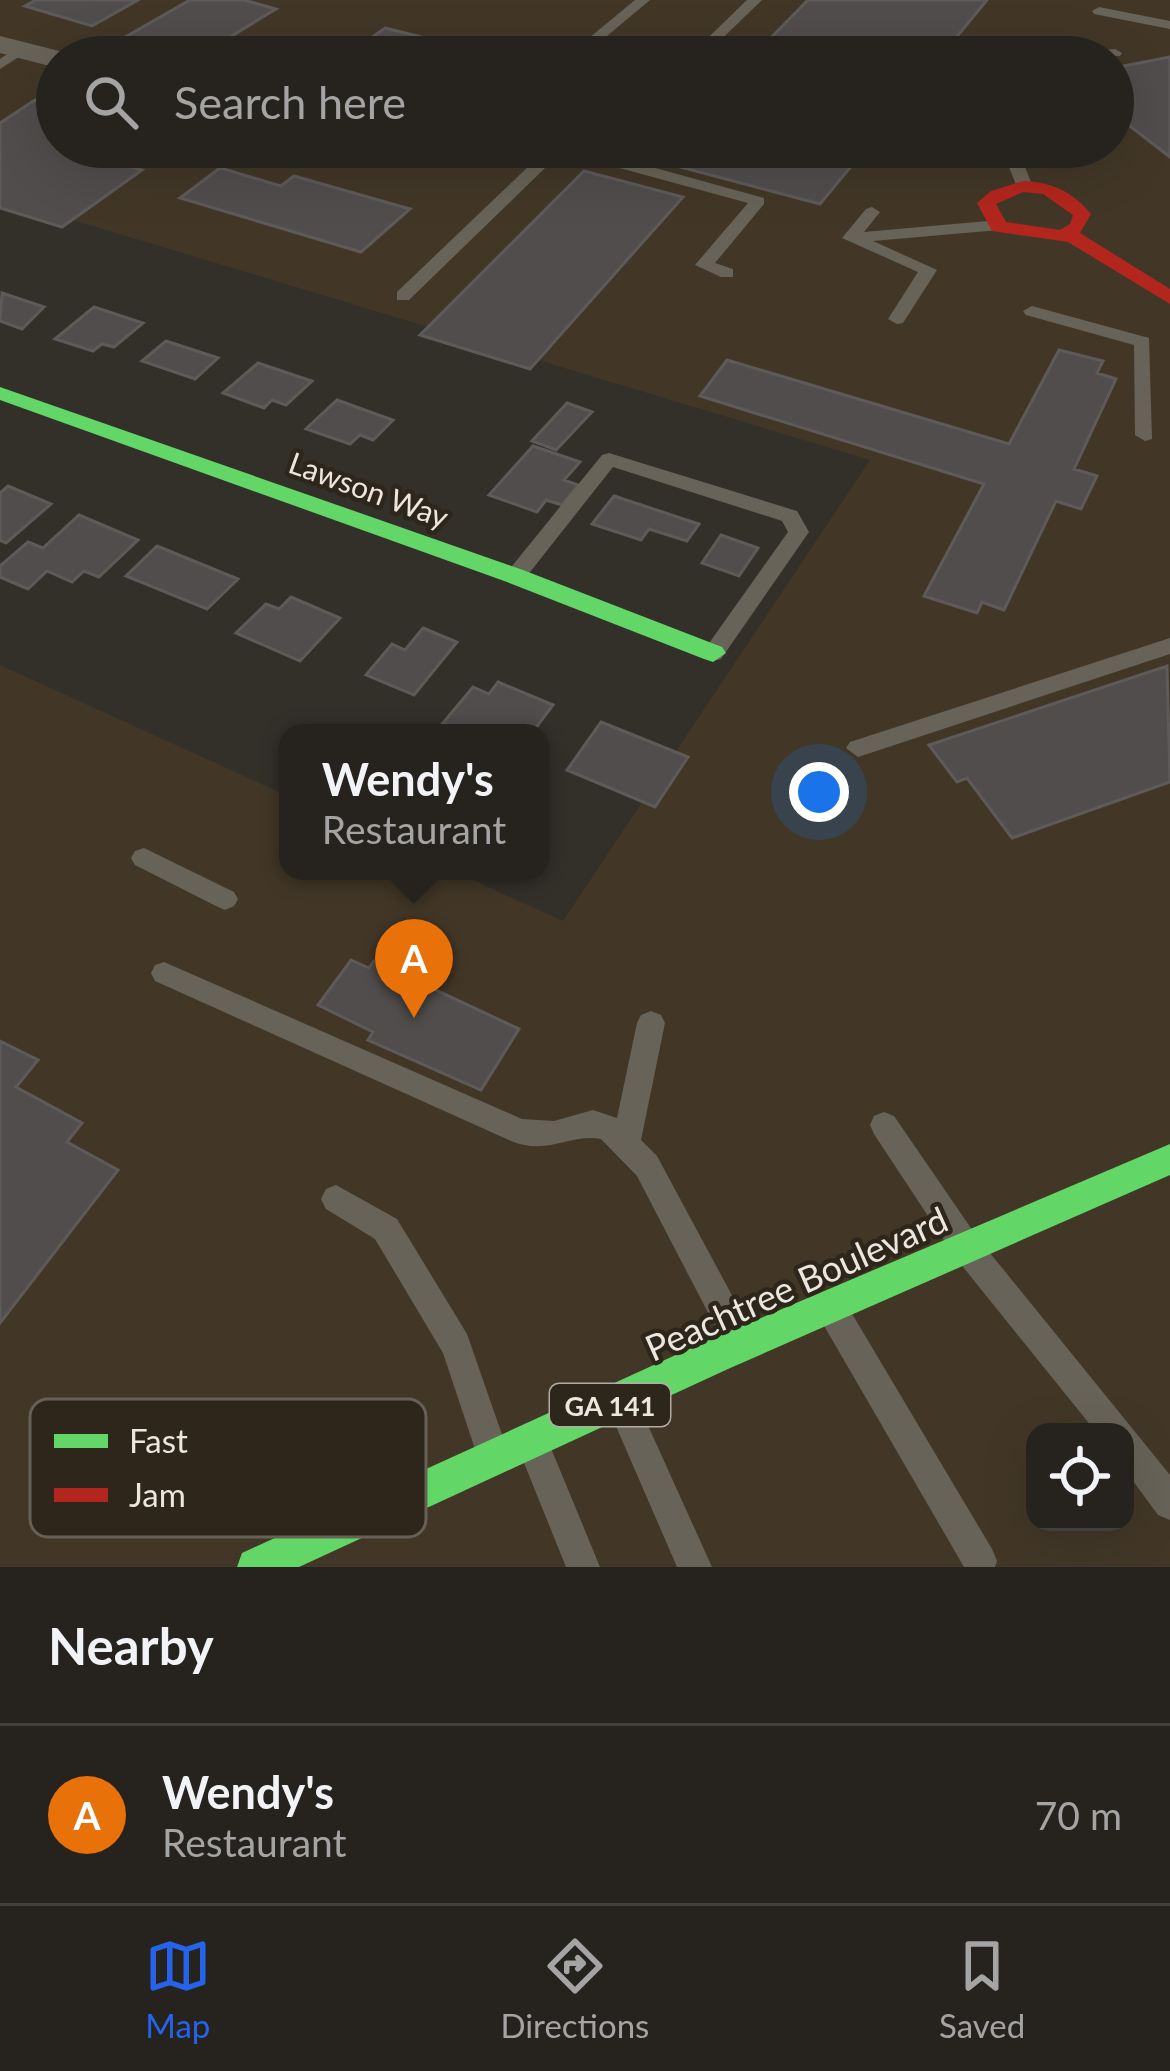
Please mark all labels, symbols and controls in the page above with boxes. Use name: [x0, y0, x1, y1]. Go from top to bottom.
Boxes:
search box: [36, 36, 1134, 168]
icon: search: [78, 69, 144, 135]
text: Search here: [174, 75, 406, 129]
street label: Lawson Way: [284, 444, 454, 535]
popup: [279, 724, 549, 880]
text: Wendy's: [322, 752, 494, 806]
your location: [789, 762, 849, 822]
text: Restaurant: [322, 806, 506, 852]
pin: A: [375, 919, 453, 1018]
street label: Peachtree Boulevard: [638, 1197, 954, 1369]
road number: GA 141: [550, 1384, 670, 1426]
legend: [30, 1399, 426, 1537]
text: Fast: [129, 1420, 188, 1460]
map controls: [1026, 1423, 1134, 1531]
button: locate: [1026, 1423, 1134, 1531]
text: Jam: [129, 1474, 186, 1514]
text: Nearby: [48, 1615, 214, 1676]
text: Wendy's: [162, 1765, 334, 1819]
text: A: [73, 1792, 101, 1838]
text: 70 m: [1035, 1792, 1122, 1838]
text: Restaurant: [162, 1819, 347, 1865]
tab: Map: [145, 1933, 211, 2045]
tab: Directions: [500, 1933, 649, 2045]
tab: Saved: [939, 1933, 1025, 2045]

